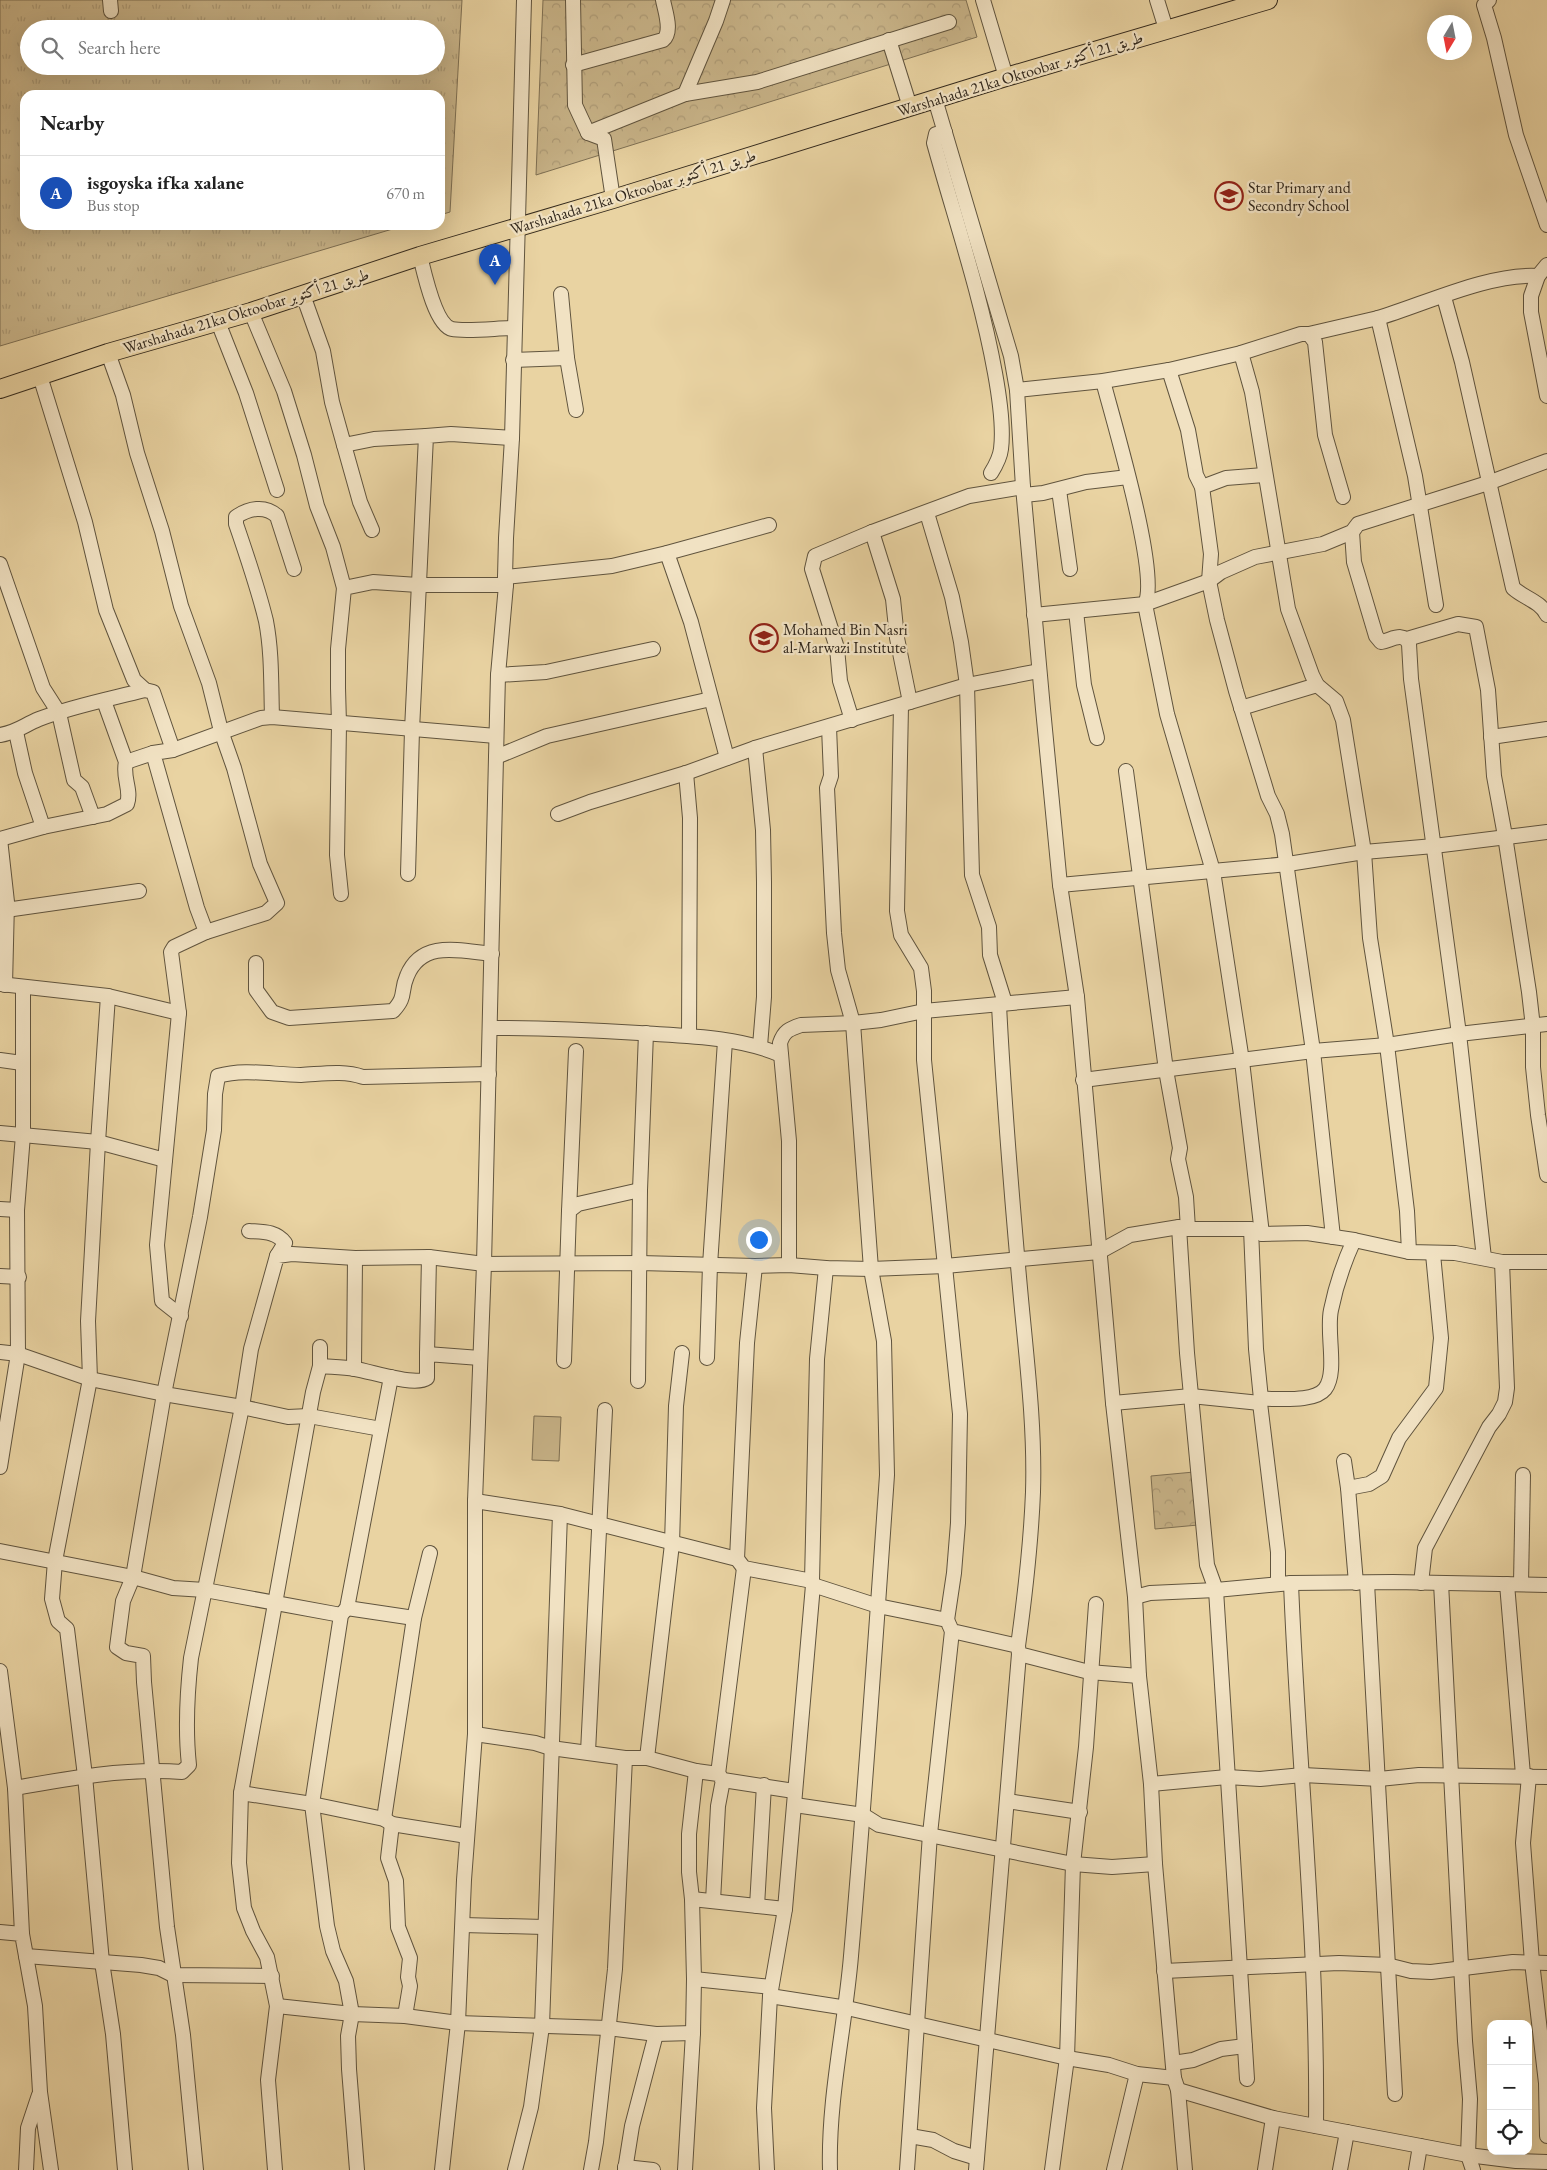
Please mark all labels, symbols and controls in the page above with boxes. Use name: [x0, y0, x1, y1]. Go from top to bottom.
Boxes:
north arrow: [1427, 15, 1472, 60]
search box: [20, 20, 445, 75]
street label: Warshahada 21ka Oktoobar طريق 21 أكتوبر: [894, 26, 1146, 122]
icon: search: [38, 34, 66, 62]
text: Search here: [78, 35, 160, 60]
text: Nearby: [40, 109, 104, 136]
street label: Warshahada 21ka Oktoobar طريق 21 أكتوبر: [507, 144, 759, 240]
text: isgoyska ifka xalane: [87, 170, 244, 195]
place label: Star Primary and Secondry School: [1248, 177, 1352, 216]
school or university icon: Star Primary and Secondry School: [1214, 181, 1244, 211]
text: A: [50, 183, 62, 204]
text: 670 m: [386, 183, 425, 204]
text: Bus stop: [87, 195, 140, 216]
pin: A: [479, 244, 511, 285]
street label: Warshahada 21ka Oktoobar طريق 21 أكتوبر: [120, 263, 372, 359]
place label: Mohamed Bin Nasri al-Marwazi Institute: [783, 619, 908, 658]
school or university icon: Mohamed Bin Nasri al-Marwazi Institute: [749, 623, 779, 653]
your location: [746, 1227, 772, 1253]
map controls: [1487, 2020, 1532, 2155]
button: +: [1487, 2020, 1532, 2065]
button: −: [1487, 2065, 1532, 2110]
button: locate: [1487, 2110, 1532, 2155]

